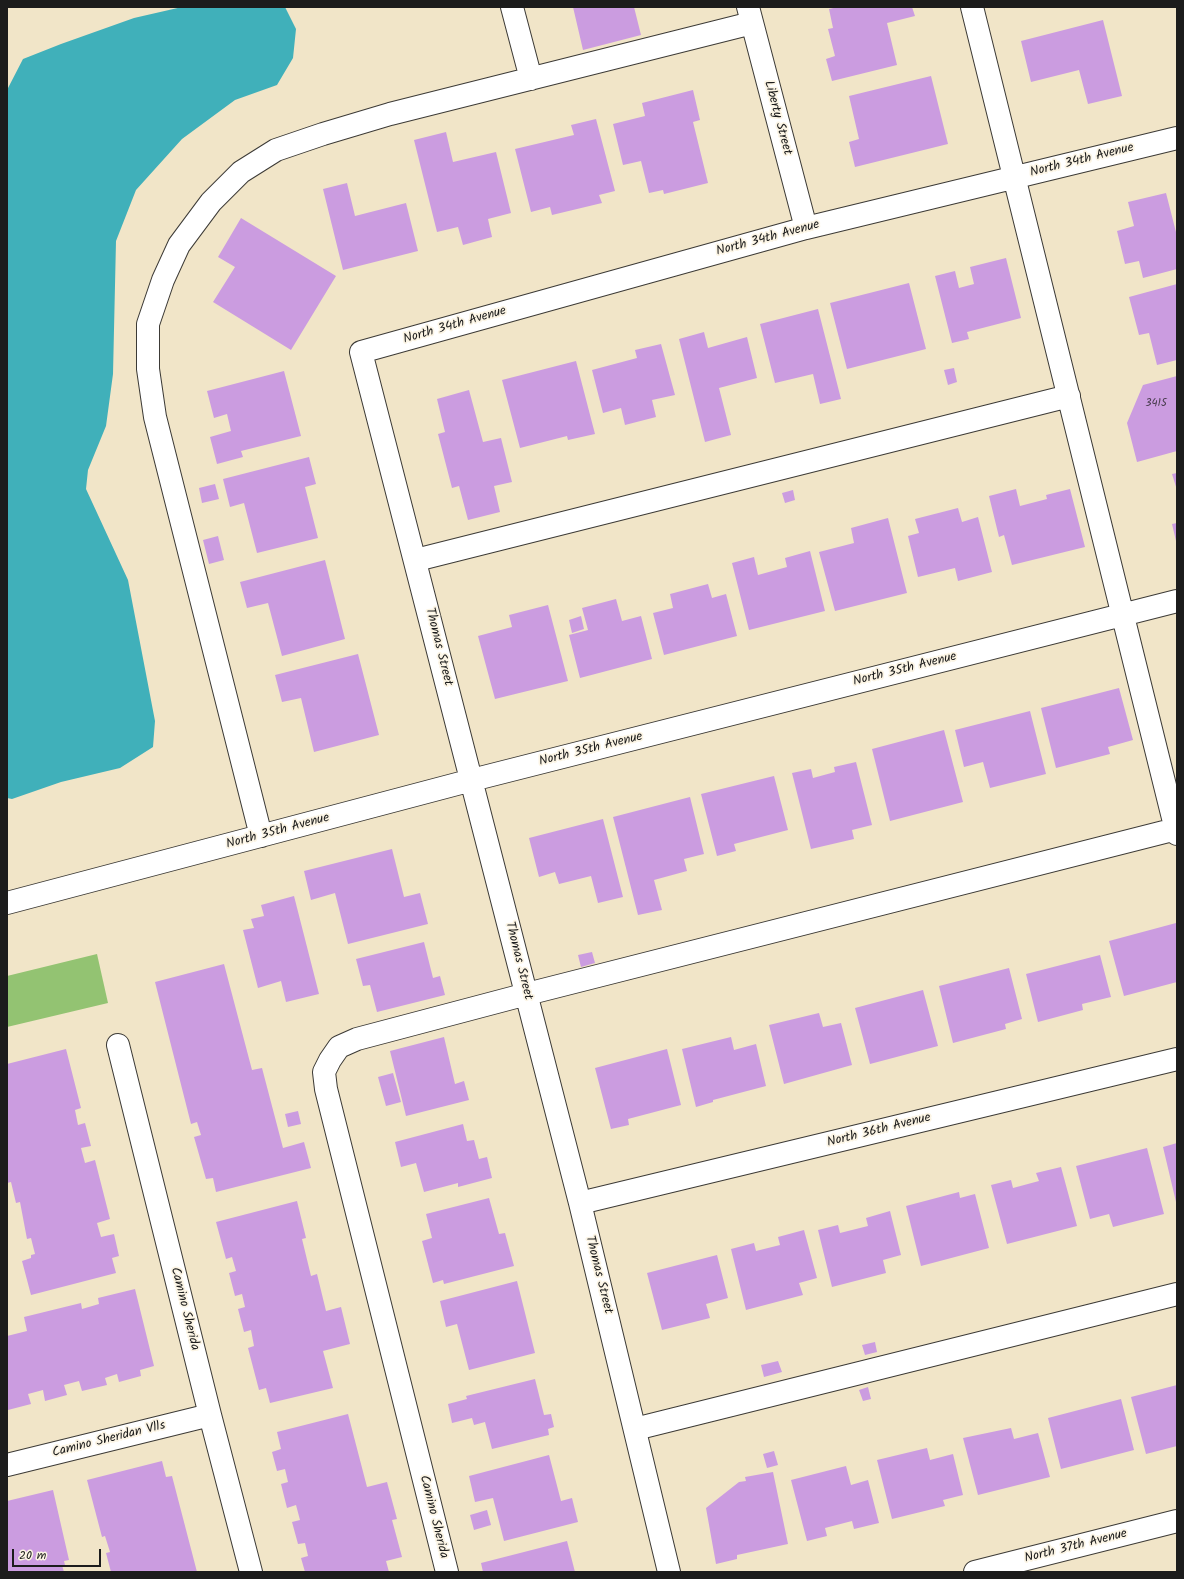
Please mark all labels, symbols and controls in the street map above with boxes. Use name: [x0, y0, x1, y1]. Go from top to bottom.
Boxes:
street label: Liberty Street: [760, 79, 794, 157]
street label: North 34th Avenue: [1029, 141, 1135, 181]
street label: North 34th Avenue: [715, 218, 821, 260]
street label: North 34th Avenue: [402, 304, 508, 348]
house number: 3415: [1145, 397, 1167, 411]
street label: Thomas Street: [421, 606, 455, 688]
street label: North 35th Avenue: [852, 650, 958, 690]
street label: North 35th Avenue: [538, 730, 644, 770]
street label: North 35th Avenue: [225, 811, 331, 853]
street label: Thomas Street: [501, 920, 535, 1002]
street label: North 36th Avenue: [826, 1111, 932, 1151]
street label: Thomas Street: [581, 1234, 615, 1316]
street label: Camino Sherida: [166, 1266, 202, 1352]
street label: Camino Sheridan Vlls: [51, 1418, 167, 1462]
street label: Camino Sherida: [415, 1474, 451, 1560]
street label: North 37th Avenue: [1023, 1527, 1129, 1567]
scale bar: [14, 1541, 103, 1567]
text: 20 m: [19, 1546, 46, 1565]

